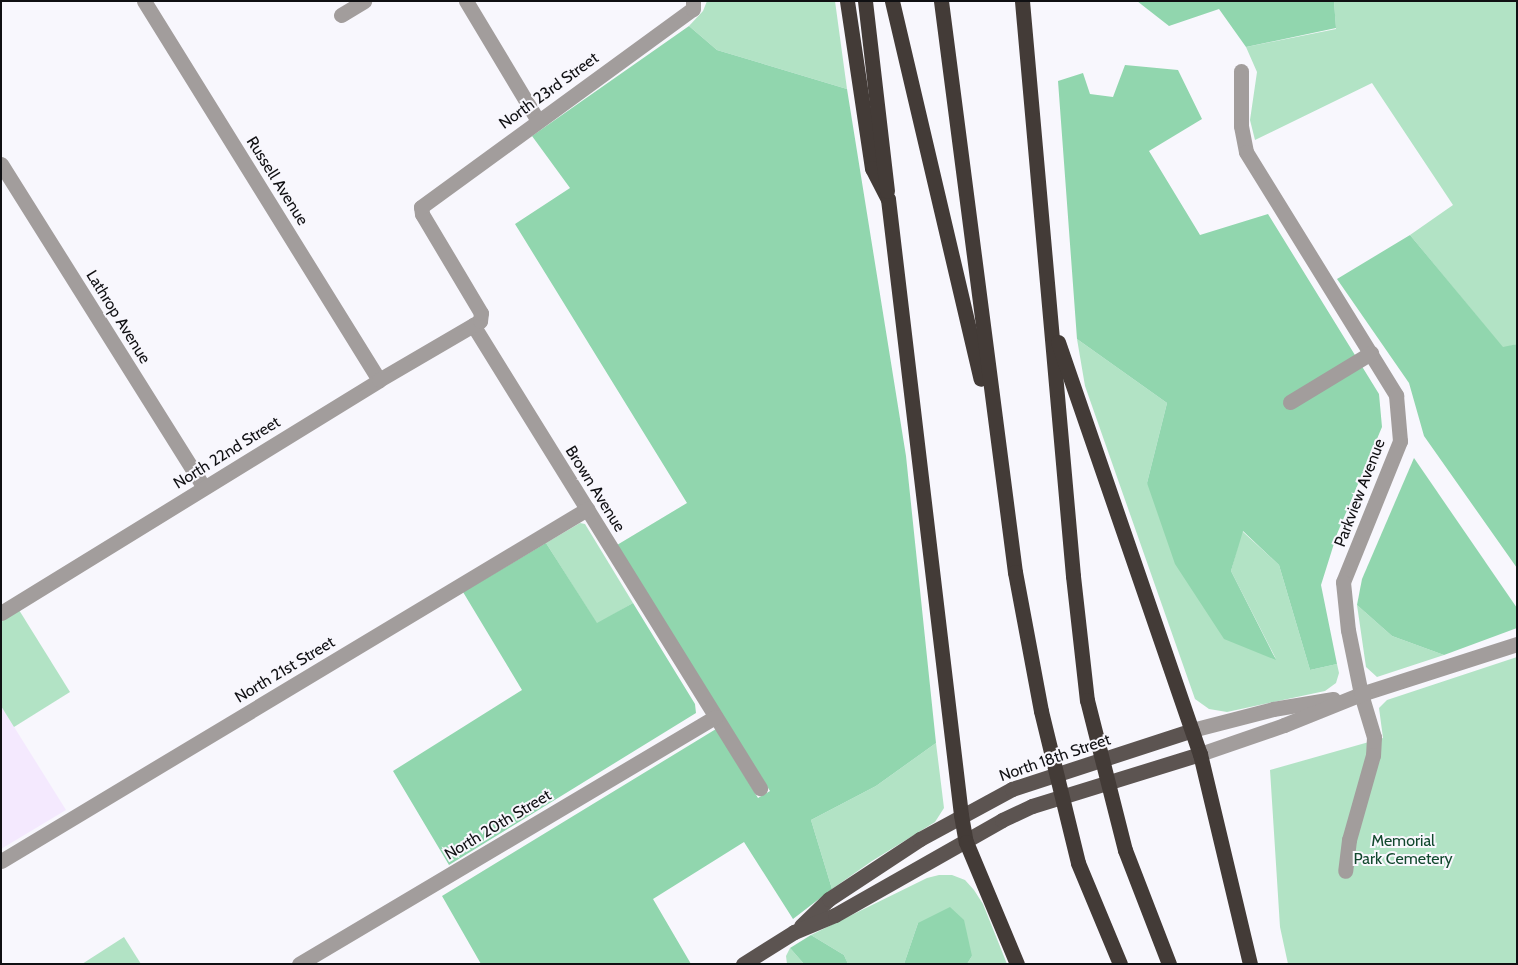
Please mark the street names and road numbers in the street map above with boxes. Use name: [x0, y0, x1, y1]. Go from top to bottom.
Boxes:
street label: North 23rd Street: [496, 49, 602, 133]
street label: Russell Avenue: [242, 133, 312, 229]
street label: Lathrop Avenue: [82, 267, 154, 367]
street label: North 22nd Street: [170, 413, 284, 493]
street label: Parkview Avenue: [1331, 436, 1389, 550]
street label: Brown Avenue: [561, 442, 629, 536]
street label: North 21st Street: [232, 633, 338, 707]
street label: North 18th Street: [997, 730, 1113, 786]
street label: North 20th Street: [441, 786, 555, 864]

